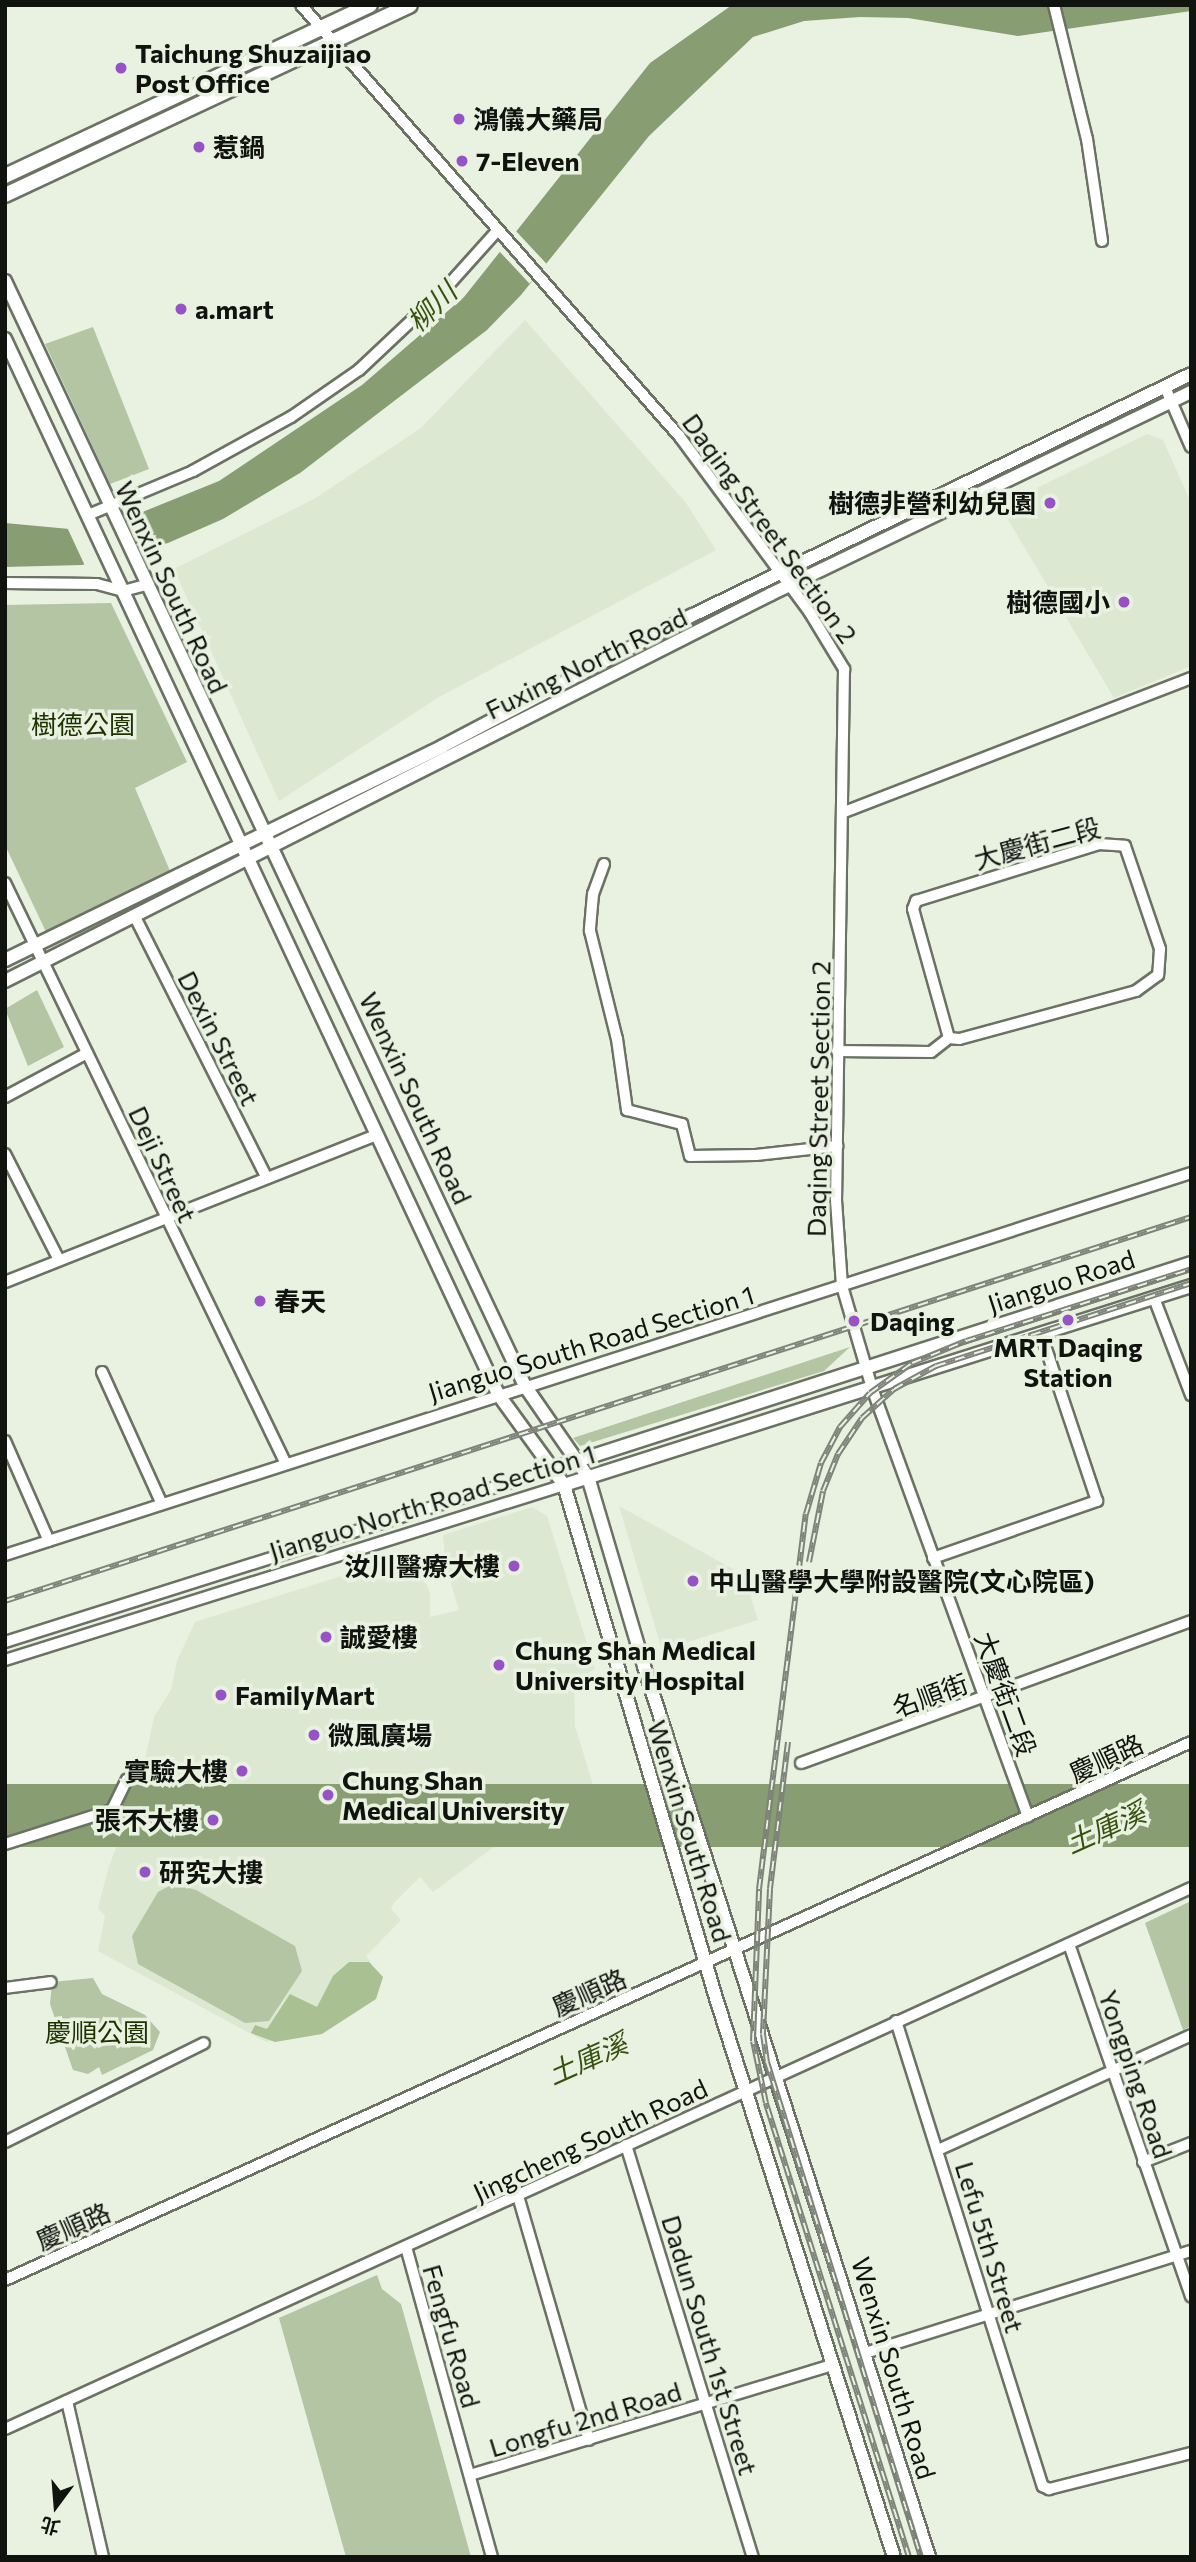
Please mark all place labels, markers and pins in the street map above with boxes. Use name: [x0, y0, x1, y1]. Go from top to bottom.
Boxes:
place label: Taichung Shuzaijiao Post Office: [135, 37, 371, 98]
marker: Taichung Shuzaijiao Post Office: [113, 60, 129, 76]
place label: 鴻儀大藥局: [473, 103, 603, 135]
marker: 鴻儀大藥局: [451, 111, 467, 127]
place label: 惹鍋: [213, 131, 265, 163]
marker: 惹鍋: [191, 139, 207, 155]
place label: 7-Eleven: [476, 145, 580, 177]
marker: 7-Eleven: [454, 153, 470, 169]
place label: a.mart: [195, 293, 274, 325]
marker: a.mart: [173, 301, 189, 317]
place label: 樹德非營利幼兒園: [828, 487, 1036, 519]
marker: 樹德非營利幼兒園: [1042, 495, 1058, 511]
place label: 樹德國小: [1006, 586, 1110, 618]
marker: 樹德國小: [1116, 594, 1132, 610]
place label: 春天: [274, 1285, 326, 1317]
marker: 春天: [252, 1293, 268, 1309]
place label: Daqing: [870, 1305, 955, 1337]
marker: Daqing: [844, 1311, 864, 1331]
marker: MRT Daqing Station: [1060, 1312, 1076, 1328]
place label: MRT Daqing Station: [994, 1331, 1142, 1392]
place label: 汝川醫療大樓: [344, 1550, 500, 1582]
marker: 汝川醫療大樓: [506, 1558, 522, 1574]
place label: 中山醫學大學附設醫院(文心院區): [709, 1565, 1094, 1597]
marker: 中山醫學大學附設醫院(文心院區): [683, 1571, 703, 1591]
place label: 誠愛樓: [340, 1621, 418, 1653]
marker: 誠愛樓: [318, 1629, 334, 1645]
place label: Chung Shan Medical University Hospital: [515, 1634, 756, 1696]
marker: Chung Shan Medical University Hospital: [489, 1655, 509, 1675]
place label: FamilyMart: [235, 1679, 375, 1711]
marker: FamilyMart: [213, 1687, 229, 1703]
place label: 微風廣場: [328, 1719, 432, 1751]
marker: 微風廣場: [306, 1727, 322, 1743]
place label: 實驗大樓: [124, 1755, 228, 1787]
marker: 實驗大樓: [234, 1763, 250, 1779]
place label: Chung Shan Medical University: [342, 1764, 565, 1826]
marker: Chung Shan Medical University: [320, 1787, 336, 1803]
place label: 張不大樓: [95, 1804, 199, 1836]
marker: 張不大樓: [205, 1812, 221, 1828]
place label: 研究大摟: [159, 1856, 263, 1888]
marker: 研究大摟: [137, 1864, 153, 1880]

